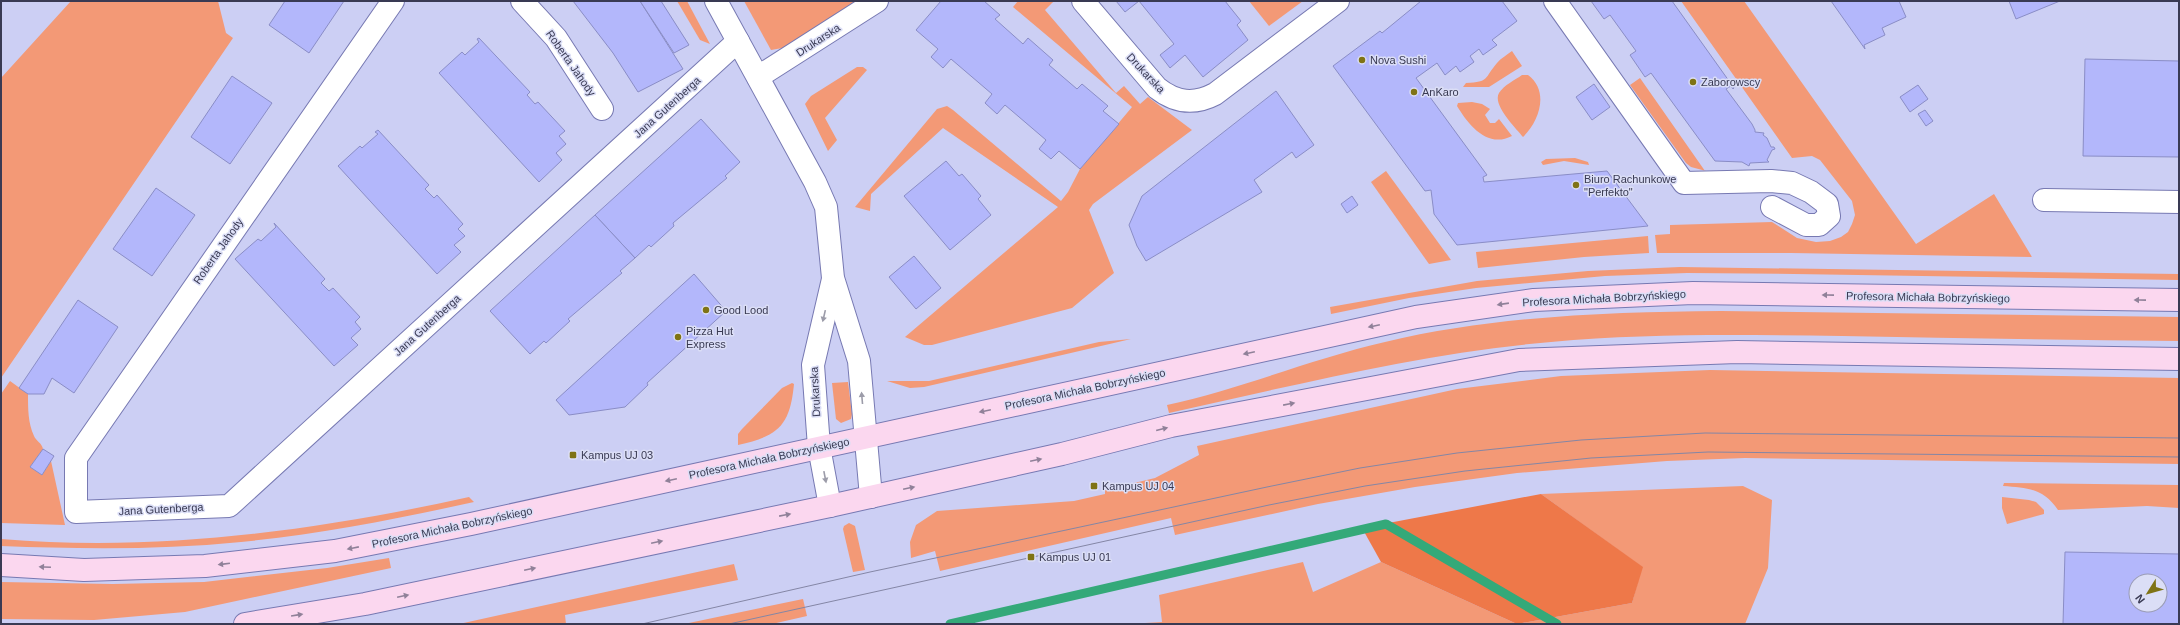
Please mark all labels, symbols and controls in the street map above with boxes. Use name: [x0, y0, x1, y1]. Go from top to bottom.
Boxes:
street label: Drukarska: [794, 21, 843, 59]
street label: Roberta Jahody: [544, 28, 598, 99]
street label: Drukarska: [1125, 51, 1168, 96]
place label: Nova Sushi: [1370, 54, 1426, 66]
marker: Nova Sushi: [1357, 55, 1367, 65]
street label: Jana Gutenberga: [631, 74, 703, 140]
place label: Zaborowscy: [1701, 76, 1761, 88]
marker: Zaborowscy: [1688, 77, 1698, 87]
place label: AnKaro: [1422, 86, 1459, 98]
marker: AnKaro: [1409, 87, 1419, 97]
place label: Biuro Rachunkowe "Perfekto": [1584, 173, 1676, 198]
marker: Biuro Rachunkowe "Perfekto": [1571, 180, 1581, 190]
street label: Roberta Jahody: [191, 215, 245, 286]
street label: Profesora Michała Bobrzyńskiego: [1522, 288, 1686, 308]
street label: Profesora Michała Bobrzyńskiego: [1846, 290, 2010, 304]
street label: Jana Gutenberga: [391, 292, 463, 358]
one-way arrow: [1821, 292, 1834, 298]
one-way arrow: [2134, 296, 2146, 303]
one-way arrow: [1496, 301, 1509, 307]
place label: Good Lood: [714, 304, 768, 316]
marker: Good Lood: [701, 305, 711, 315]
one-way arrow: [821, 310, 827, 322]
one-way arrow: [1368, 323, 1381, 329]
place label: Pizza Hut Express: [686, 325, 733, 350]
marker: Pizza Hut Express: [673, 332, 683, 342]
one-way arrow: [1243, 351, 1255, 357]
street label: Drukarska: [808, 366, 822, 417]
street label: Profesora Michała Bobrzyńskiego: [1004, 366, 1166, 412]
one-way arrow: [858, 392, 865, 404]
one-way arrow: [1283, 401, 1295, 407]
one-way arrow: [979, 408, 992, 414]
one-way arrow: [1156, 425, 1168, 431]
street label: Profesora Michała Bobrzyńskiego: [688, 435, 850, 481]
place label: Kampus UJ 03: [581, 449, 653, 461]
marker: Kampus UJ 03: [568, 450, 578, 460]
one-way arrow: [1029, 457, 1042, 463]
one-way arrow: [822, 471, 828, 483]
one-way arrow: [665, 477, 678, 483]
place label: Kampus UJ 04: [1102, 480, 1174, 492]
marker: Kampus UJ 04: [1089, 481, 1099, 491]
one-way arrow: [902, 485, 915, 491]
street label: Jana Gutenberga: [118, 501, 205, 517]
street label: Profesora Michała Bobrzyńskiego: [371, 504, 533, 550]
one-way arrow: [779, 512, 791, 518]
one-way arrow: [651, 538, 664, 544]
one-way arrow: [347, 545, 359, 551]
place label: Kampus UJ 01: [1039, 551, 1111, 563]
marker: Kampus UJ 01: [1026, 552, 1036, 562]
one-way arrow: [218, 561, 230, 567]
one-way arrow: [39, 564, 51, 571]
one-way arrow: [524, 566, 536, 572]
north arrow: [2128, 573, 2168, 613]
text: N: [2133, 592, 2147, 606]
one-way arrow: [397, 593, 409, 599]
one-way arrow: [291, 612, 303, 618]

